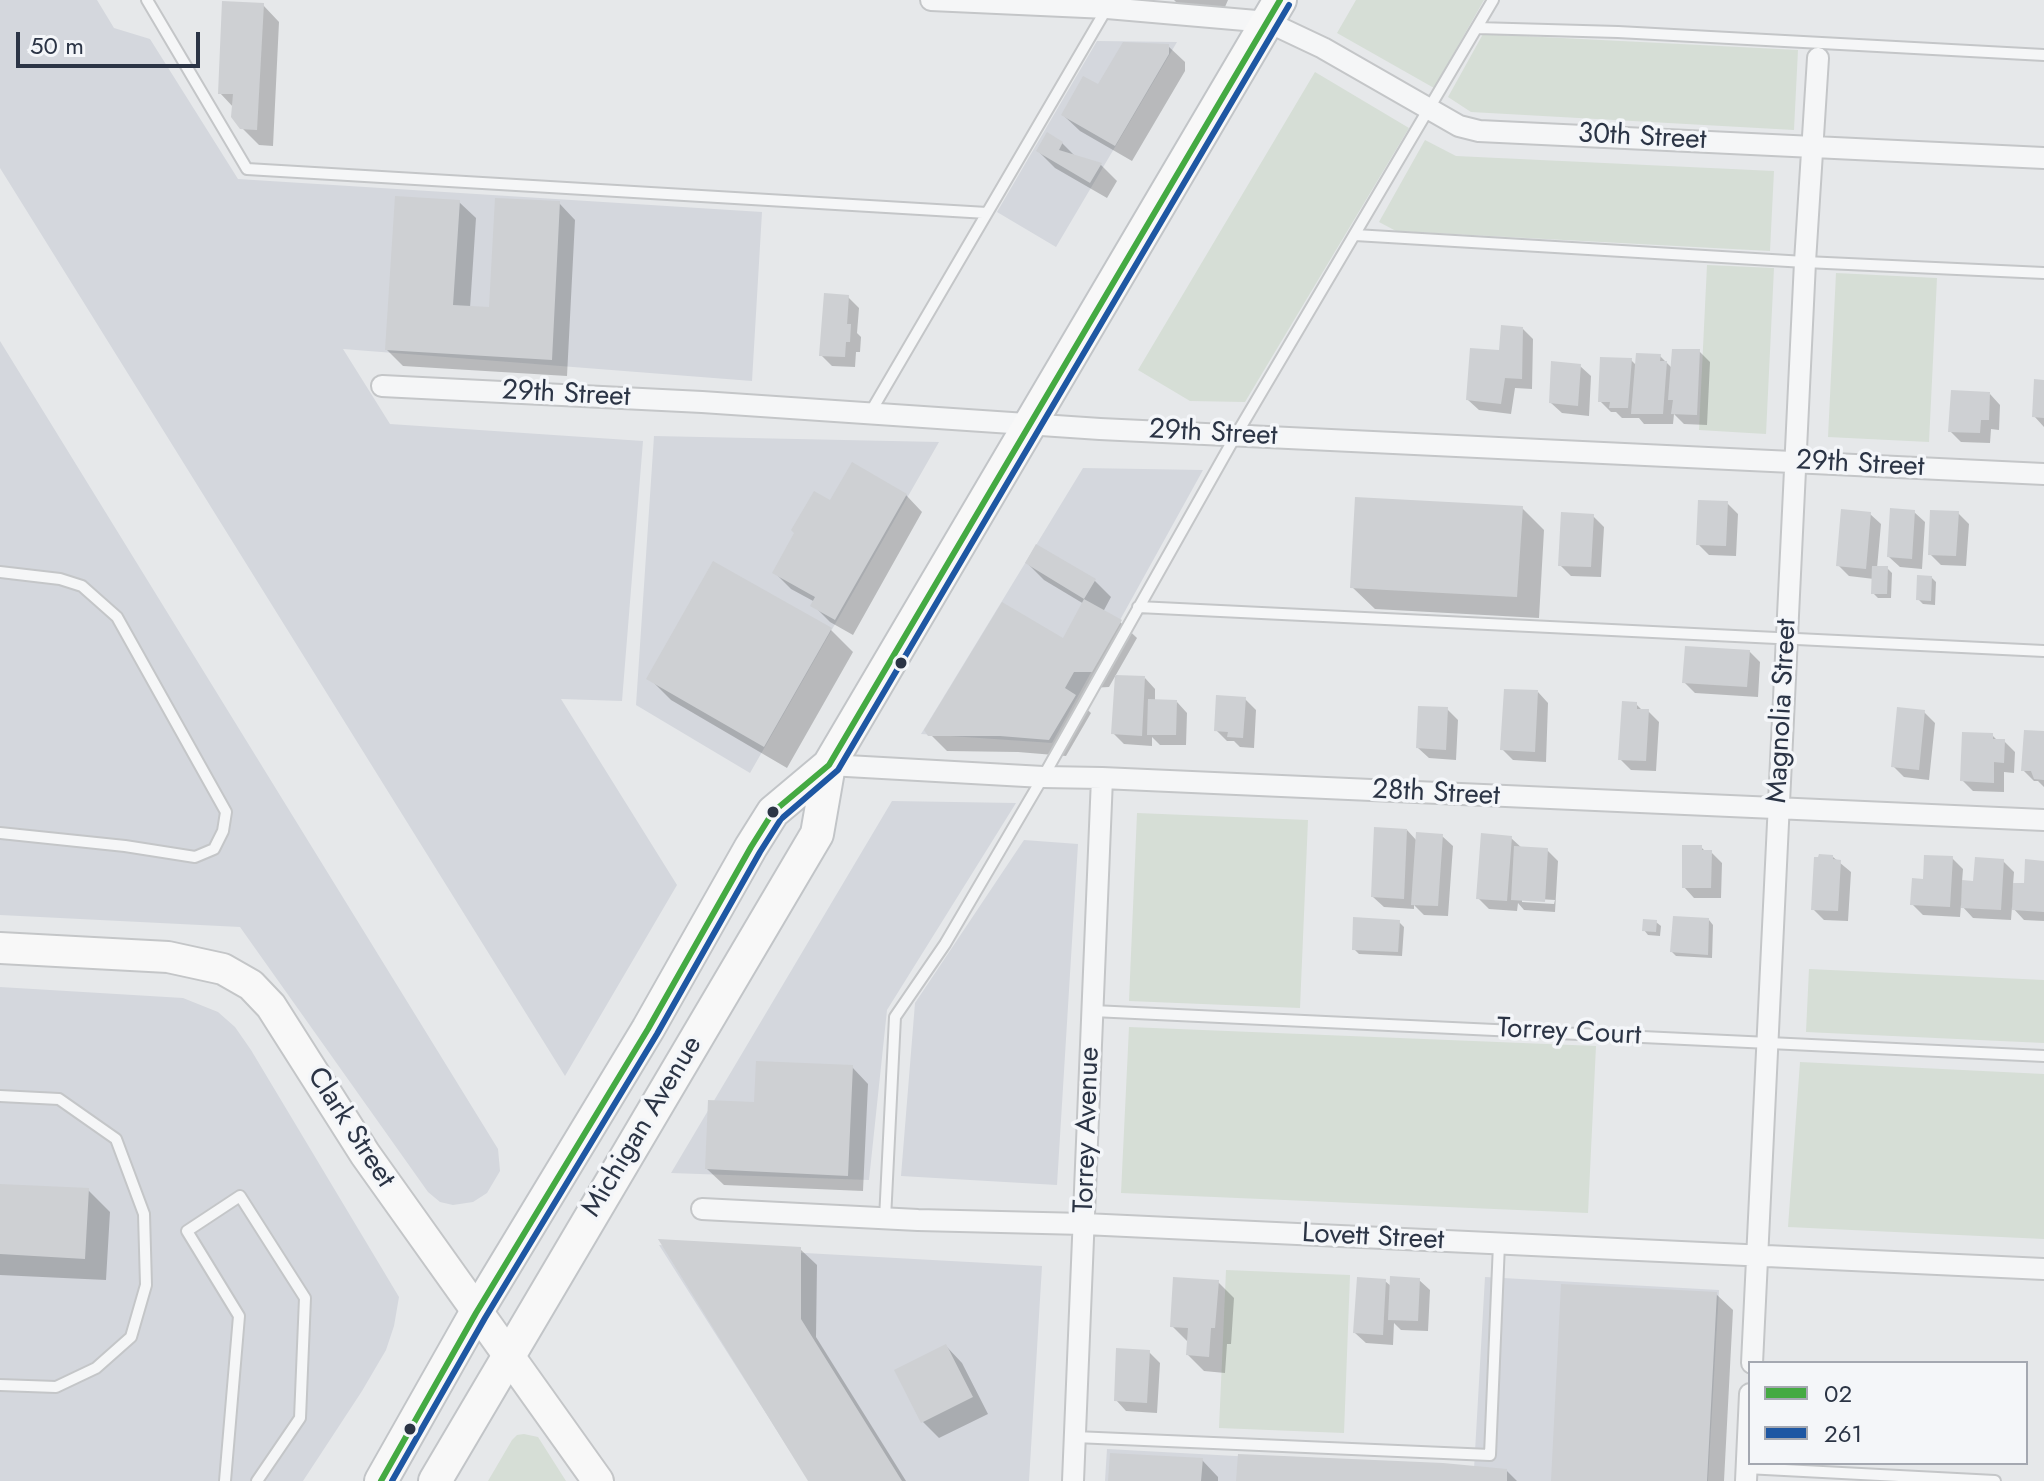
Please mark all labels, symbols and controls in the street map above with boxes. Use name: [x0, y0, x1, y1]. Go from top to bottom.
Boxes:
scale bar: [20, 16, 204, 66]
text: 50 m: [30, 28, 84, 63]
street label: 30th Street: [1577, 118, 1707, 158]
street label: 29th Street: [501, 375, 631, 415]
street label: 29th Street: [1148, 414, 1278, 454]
street label: 29th Street: [1795, 445, 1925, 485]
street label: Magnolia Street: [1761, 618, 1805, 804]
unlabelled marker: [893, 655, 909, 671]
street label: 28th Street: [1371, 774, 1501, 814]
unlabelled marker: [765, 804, 781, 820]
street label: Torrey Court: [1496, 1012, 1642, 1054]
street label: Michigan Avenue: [576, 1030, 710, 1224]
street label: Torrey Avenue: [1068, 1046, 1108, 1214]
street label: Clark Street: [299, 1062, 401, 1194]
street label: Lovett Street: [1301, 1217, 1445, 1259]
legend: [1748, 1361, 2028, 1465]
text: 02: [1824, 1376, 1852, 1411]
text: 261: [1824, 1416, 1862, 1451]
unlabelled marker: [402, 1421, 418, 1437]

